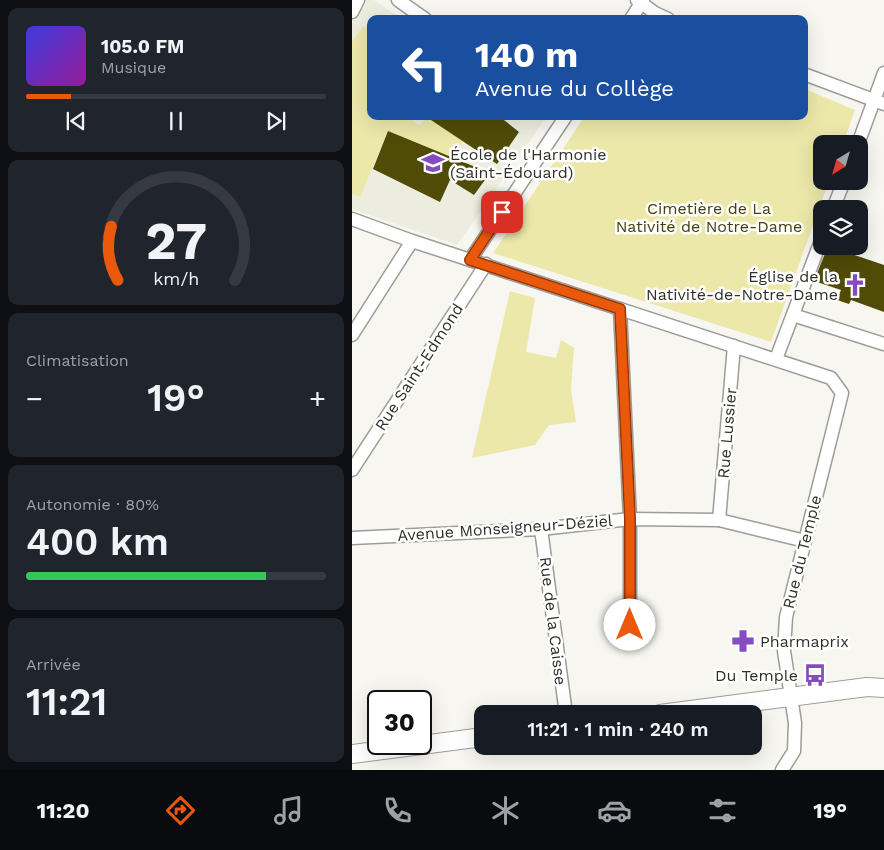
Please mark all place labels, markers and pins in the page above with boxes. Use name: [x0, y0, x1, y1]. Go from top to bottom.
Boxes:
place label: École de l'Harmonie (Saint-Édouard): [450, 145, 607, 182]
school or university icon: École de l'Harmonie (Saint-Édouard): [420, 150, 446, 176]
pin: [481, 191, 523, 233]
place label: Église de la Nativité-de-Notre-Dame: [646, 267, 838, 304]
church icon: Église de la Nativité-de-Notre-Dame: [842, 272, 868, 298]
pharmacy icon: Pharmaprix: [730, 628, 756, 654]
place label: Pharmaprix: [760, 632, 849, 651]
bus stop icon: Du Temple: [802, 662, 828, 688]
place label: Du Temple: [715, 666, 798, 685]

